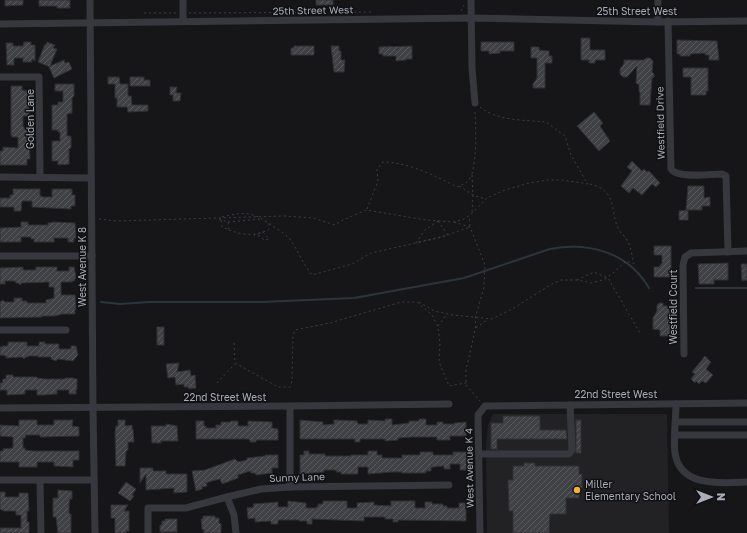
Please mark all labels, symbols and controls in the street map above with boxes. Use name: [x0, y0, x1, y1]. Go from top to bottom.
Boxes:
street label: 25th Street West: [273, 3, 353, 17]
street label: 25th Street West: [597, 5, 677, 17]
street label: Westfield Drive: [653, 86, 667, 160]
street label: Golden Lane: [24, 89, 36, 149]
street label: West Avenue K 8: [76, 227, 88, 307]
street label: Westfield Court: [667, 269, 679, 345]
street label: 22nd Street West: [575, 388, 657, 400]
street label: 22nd Street West: [184, 391, 266, 403]
street label: West Avenue K 4: [462, 428, 476, 508]
street label: Sunny Lane: [269, 470, 325, 484]
north arrow: [691, 477, 731, 517]
place label: Miller Elementary School: [585, 478, 676, 502]
marker: Miller Elementary School: [572, 485, 582, 495]
text: N: [715, 493, 728, 501]

